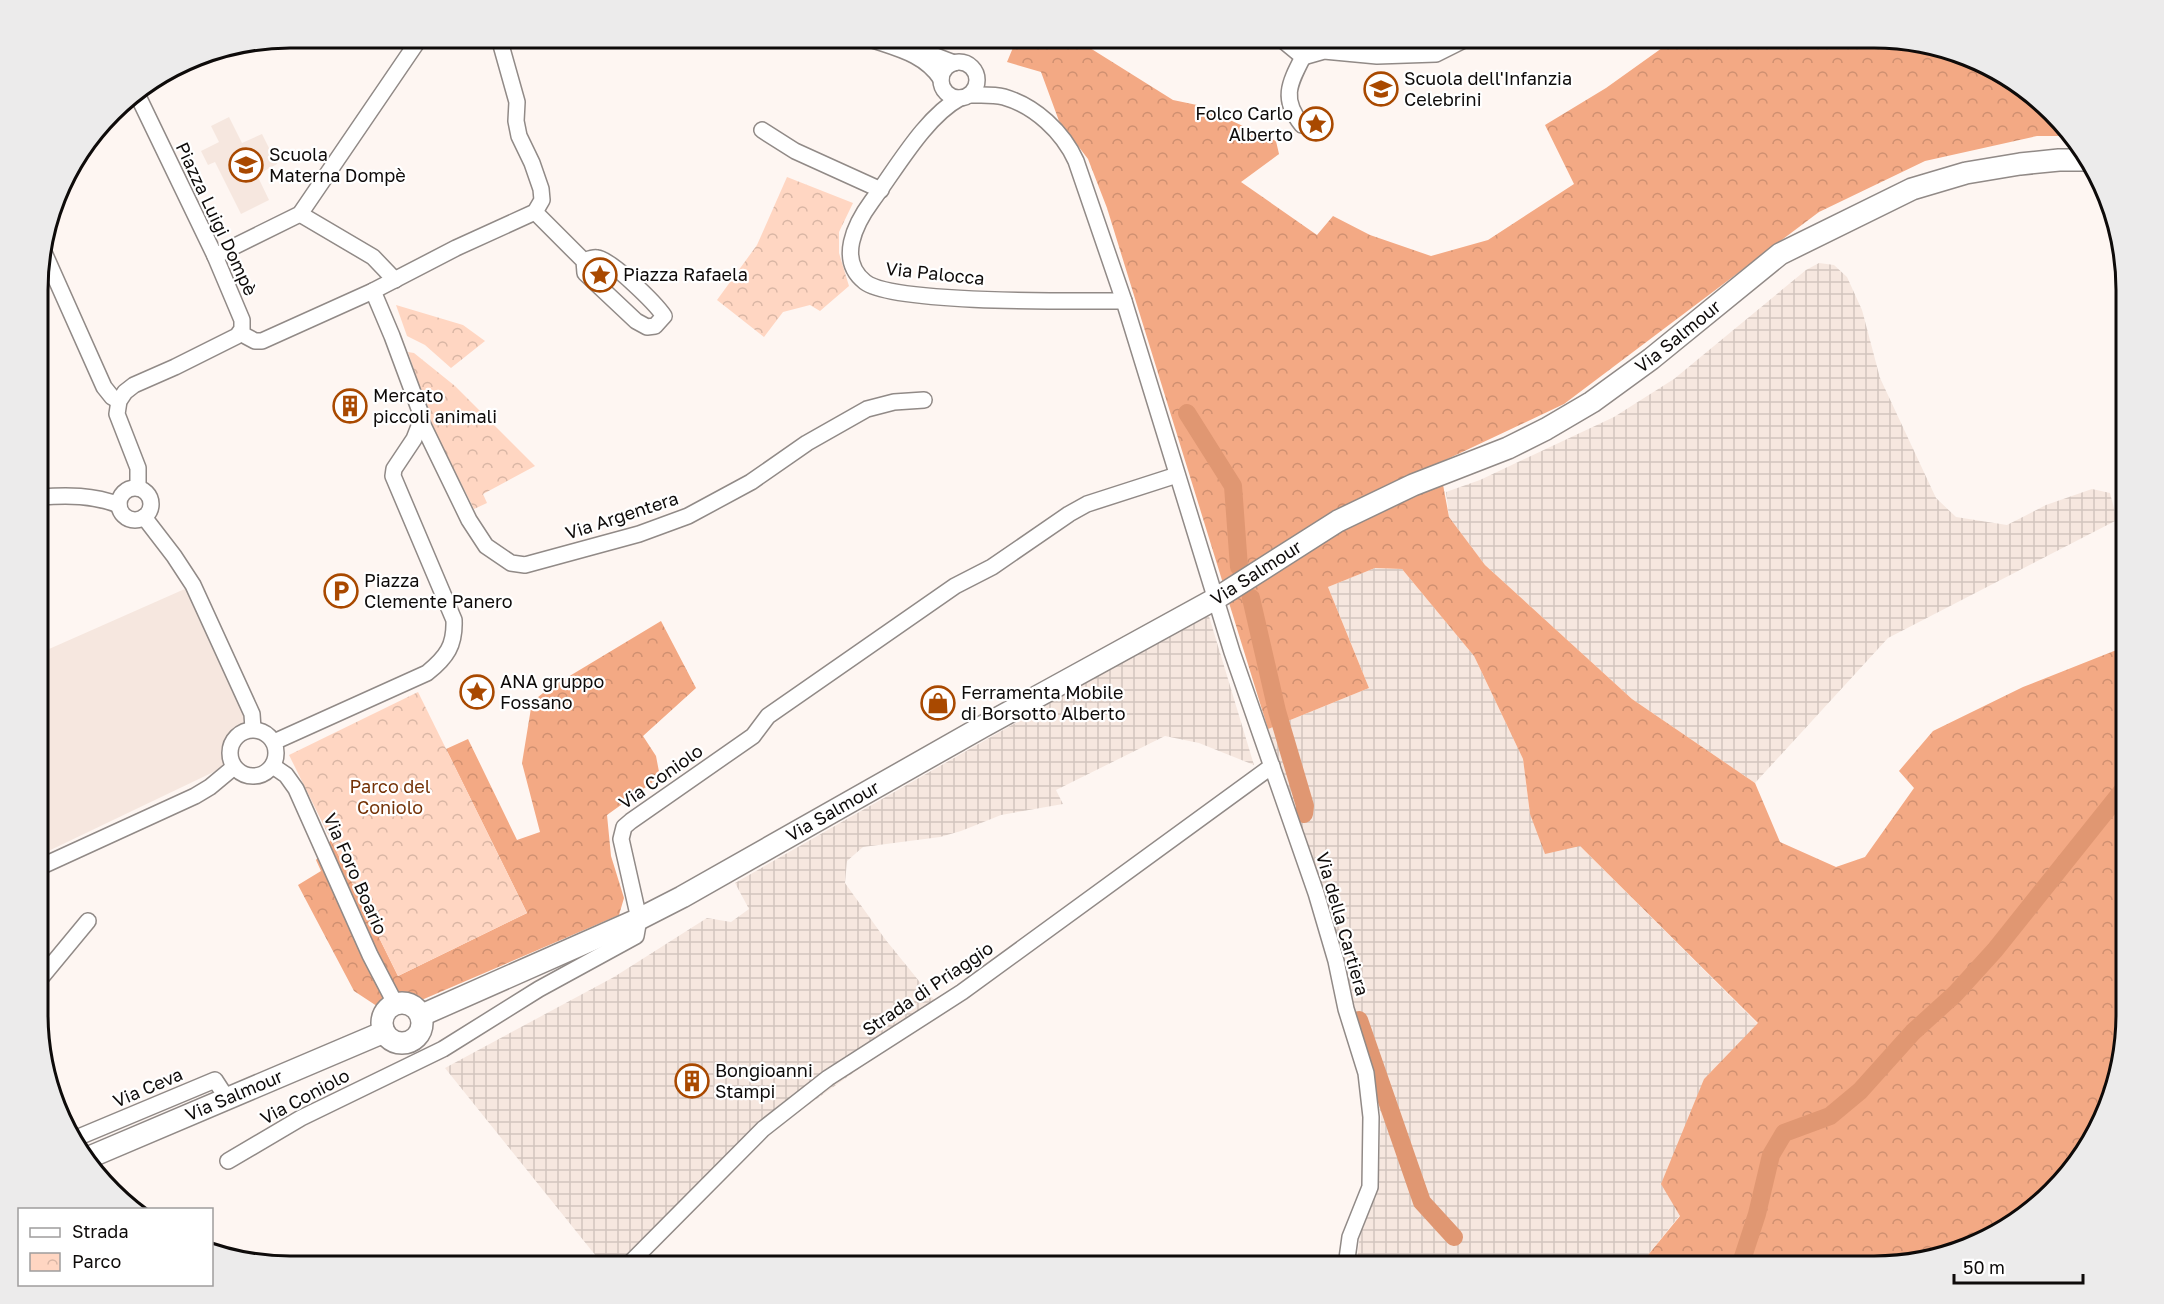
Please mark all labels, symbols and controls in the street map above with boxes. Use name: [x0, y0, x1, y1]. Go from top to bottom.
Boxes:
place label: Scuola dell'Infanzia Celebrini: [1404, 67, 1572, 110]
school or university icon: Scuola dell'Infanzia Celebrini: [1363, 71, 1399, 107]
place label: Folco Carlo Alberto: [1195, 102, 1293, 145]
place icon: Folco Carlo Alberto: [1298, 106, 1334, 142]
street label: Piazza Luigi Dompè: [172, 138, 262, 299]
place label: Scuola Materna Dompè: [269, 143, 406, 186]
school or university icon: Scuola Materna Dompè: [228, 147, 264, 183]
place icon: Piazza Rafaela: [582, 257, 618, 293]
street label: Via Palocca: [884, 257, 986, 289]
place label: Piazza Rafaela: [623, 263, 748, 285]
street label: Via Salmour: [1630, 295, 1725, 377]
place label: Mercato piccoli animali: [373, 384, 497, 427]
building icon: Mercato piccoli animali: [332, 388, 368, 424]
street label: Via Argentera: [562, 486, 681, 544]
street label: Via Salmour: [1206, 535, 1305, 609]
place label: Piazza Clemente Panero: [364, 569, 513, 612]
parking icon: Piazza Clemente Panero: [323, 573, 359, 609]
place label: ANA gruppo Fossano: [500, 670, 604, 713]
place icon: ANA gruppo Fossano: [459, 674, 495, 710]
place label: Ferramenta Mobile di Borsotto Alberto: [961, 681, 1125, 724]
shop icon: Ferramenta Mobile di Borsotto Alberto: [920, 685, 956, 721]
street label: Via Coniolo: [614, 739, 707, 813]
park label: Parco del Coniolo: [350, 775, 431, 818]
street label: Via Salmour: [782, 776, 883, 846]
street label: Via Foro Boario: [319, 809, 393, 938]
street label: Via della Cartiera: [1312, 849, 1374, 998]
street label: Strada di Priaggio: [858, 936, 997, 1040]
place label: Bongioanni Stampi: [715, 1059, 813, 1102]
street label: Via Ceva: [109, 1063, 186, 1112]
street label: Via Coniolo: [256, 1063, 353, 1129]
building icon: Bongioanni Stampi: [674, 1063, 710, 1099]
street label: Via Salmour: [182, 1064, 286, 1125]
legend: [18, 1208, 213, 1286]
text: Strada: [72, 1220, 129, 1242]
scale bar: [1954, 1247, 2083, 1285]
text: Parco: [72, 1250, 121, 1272]
text: 50 m: [1963, 1256, 2005, 1278]

